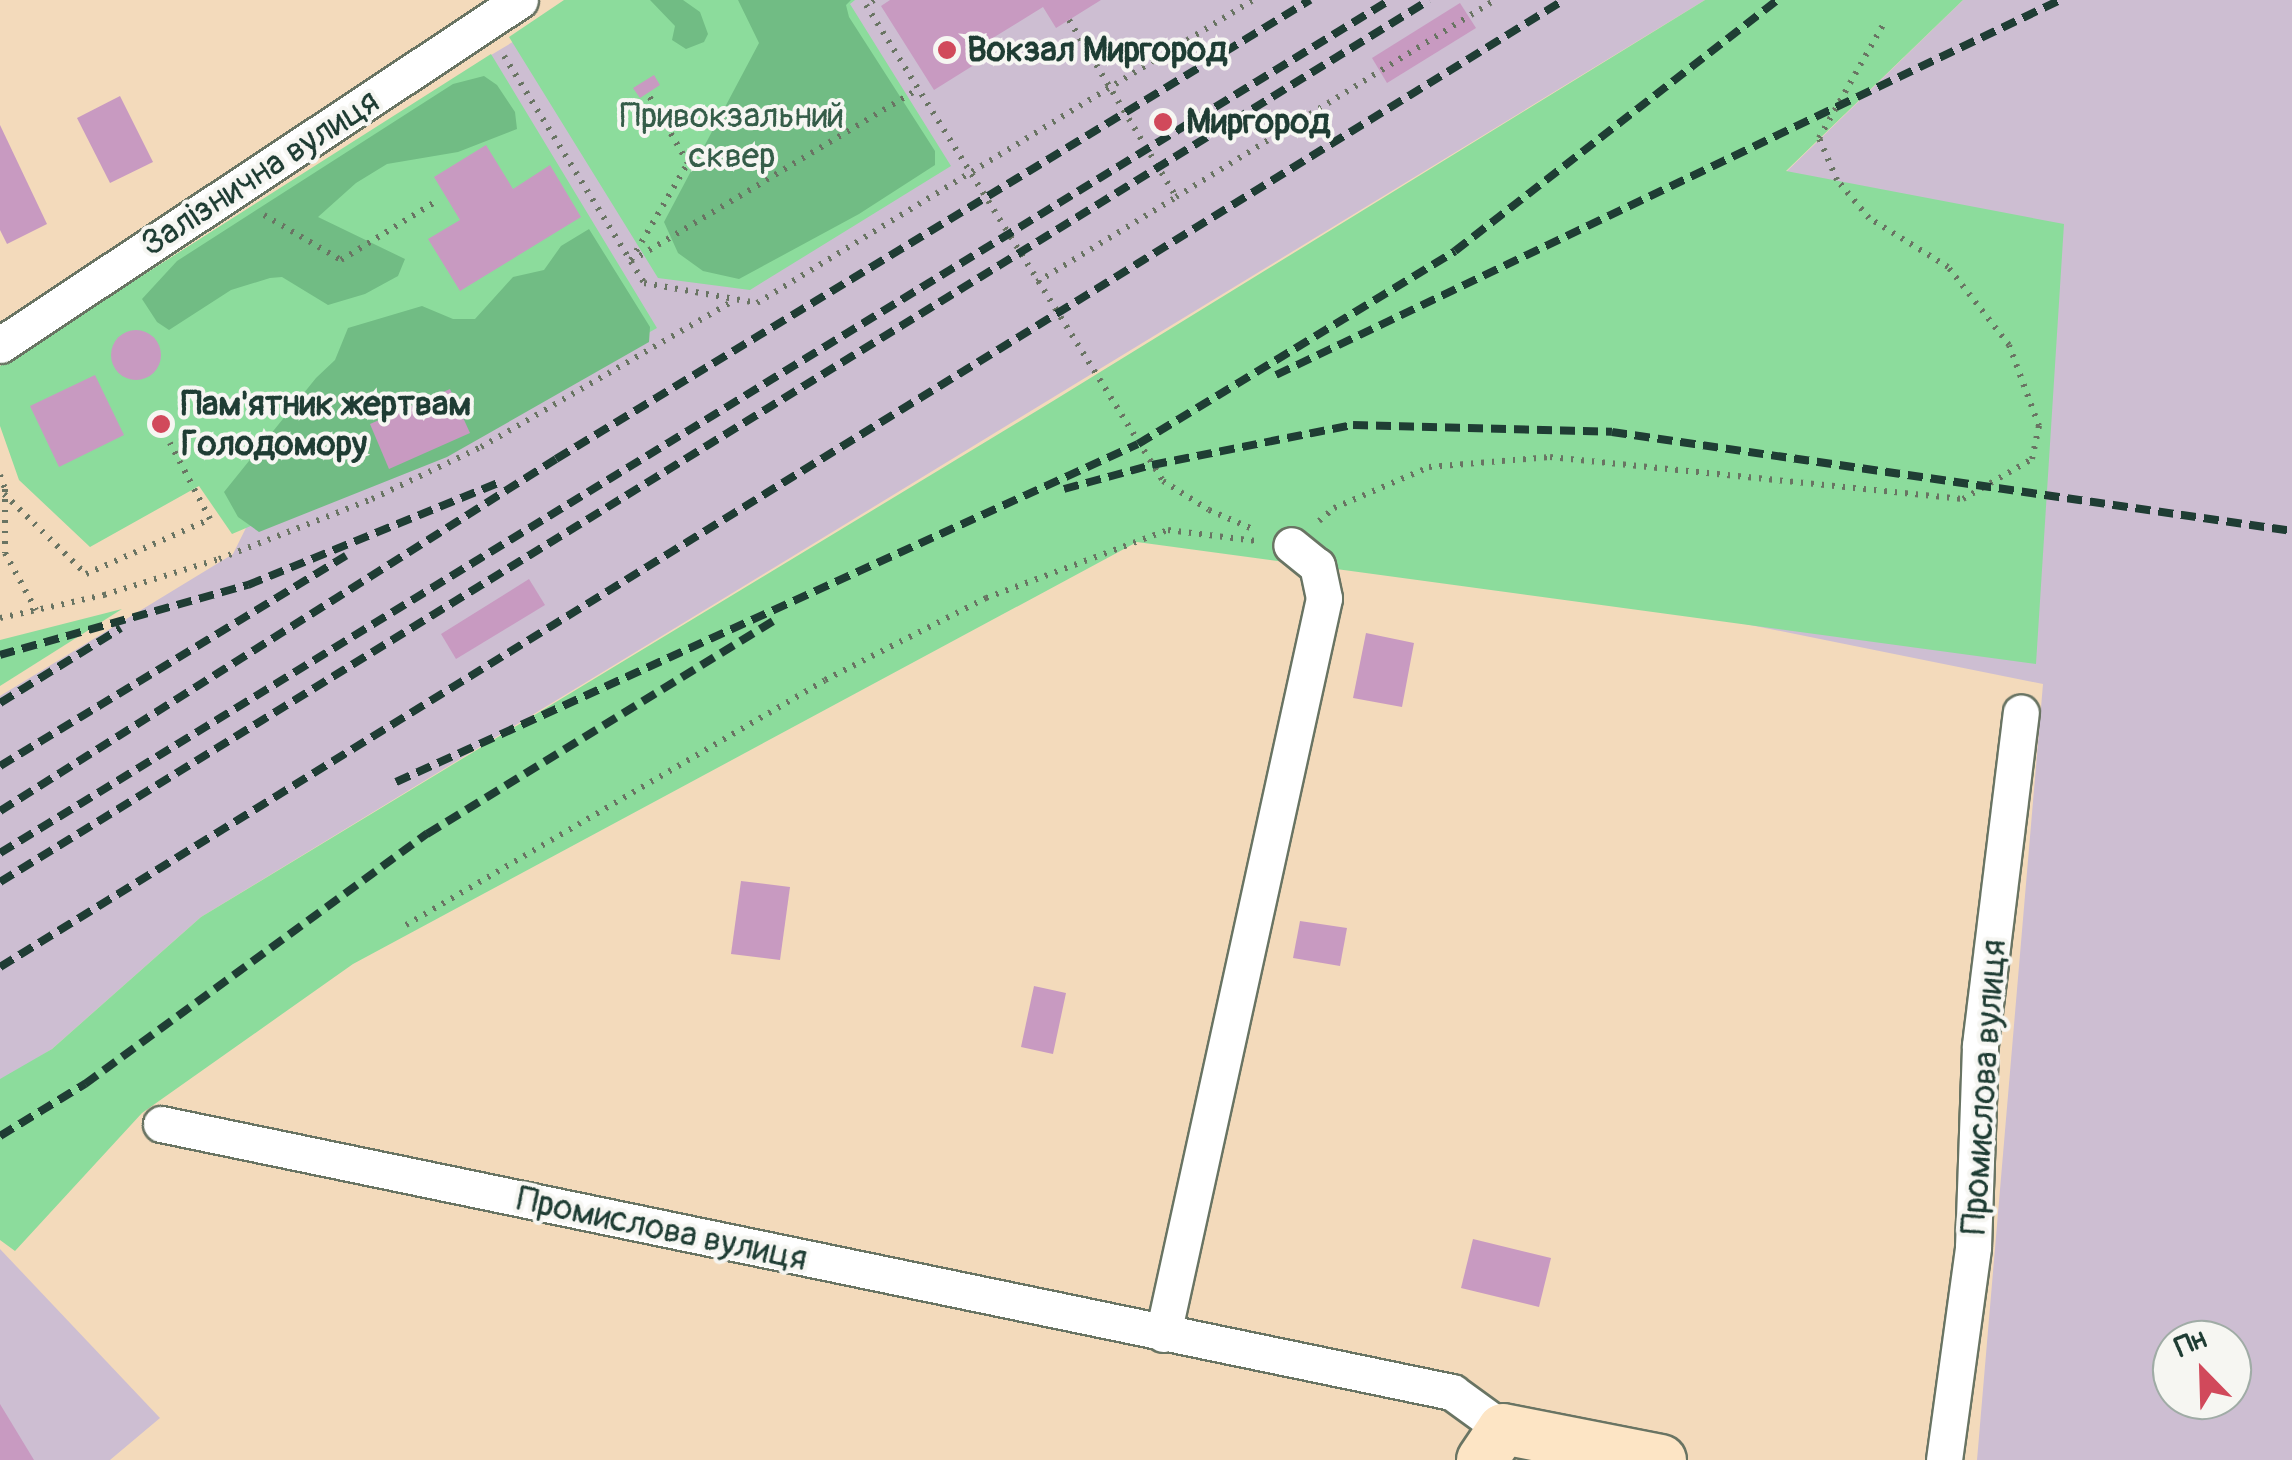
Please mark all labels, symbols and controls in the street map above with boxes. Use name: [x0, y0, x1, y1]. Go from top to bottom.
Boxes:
place label: Вокзал Миргород: [967, 29, 1227, 71]
marker: Вокзал Миргород: [936, 39, 958, 61]
street label: Залізнична вулиця: [133, 80, 387, 266]
park label: Привокзальний сквер: [620, 95, 844, 177]
place label: Миргород: [1186, 101, 1330, 143]
marker: Миргород: [1150, 109, 1176, 135]
place label: Пам'ятник жертвам Голодомору: [181, 383, 471, 465]
marker: Пам'ятник жертвам Голодомору: [150, 413, 172, 435]
street label: Промислова вулиця: [1953, 938, 2015, 1236]
street label: Промислова вулиця: [513, 1178, 811, 1280]
north arrow: [2152, 1320, 2252, 1420]
text: Пн: [2170, 1322, 2212, 1366]

